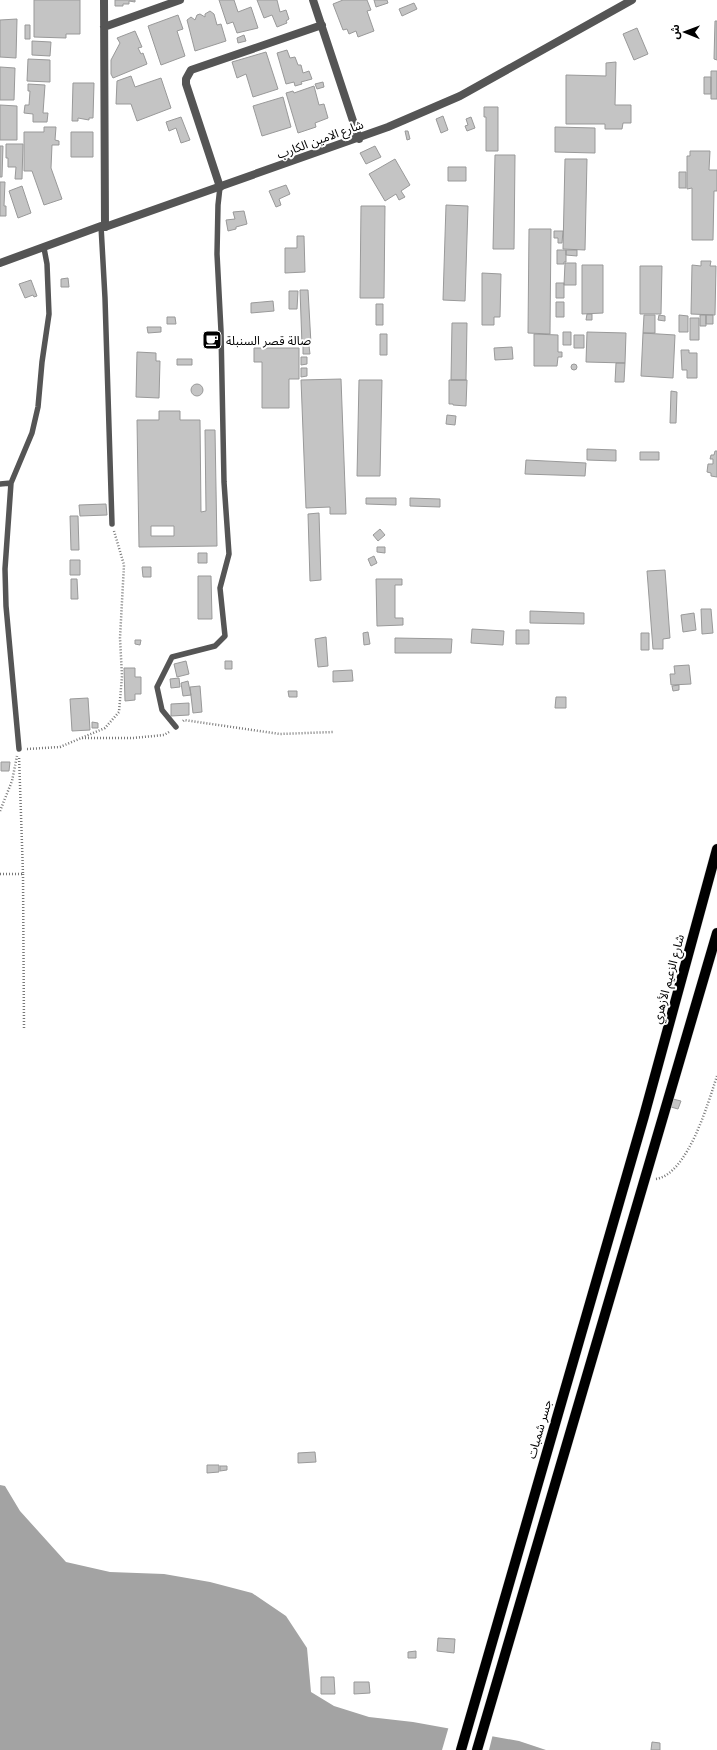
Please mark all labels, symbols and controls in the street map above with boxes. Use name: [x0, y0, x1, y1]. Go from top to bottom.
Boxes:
north arrow: [665, 12, 705, 52]
text: ش: [668, 24, 682, 39]
street label: شارع الامين الكارب: [275, 116, 366, 163]
cafe icon: صالة قصر السنبلة: [201, 329, 223, 351]
place label: صالة قصر السنبلة: [226, 333, 311, 348]
street label: شارع الزعيم الأزهري: [649, 933, 690, 1026]
street label: جسر شمبات: [523, 1398, 555, 1460]

